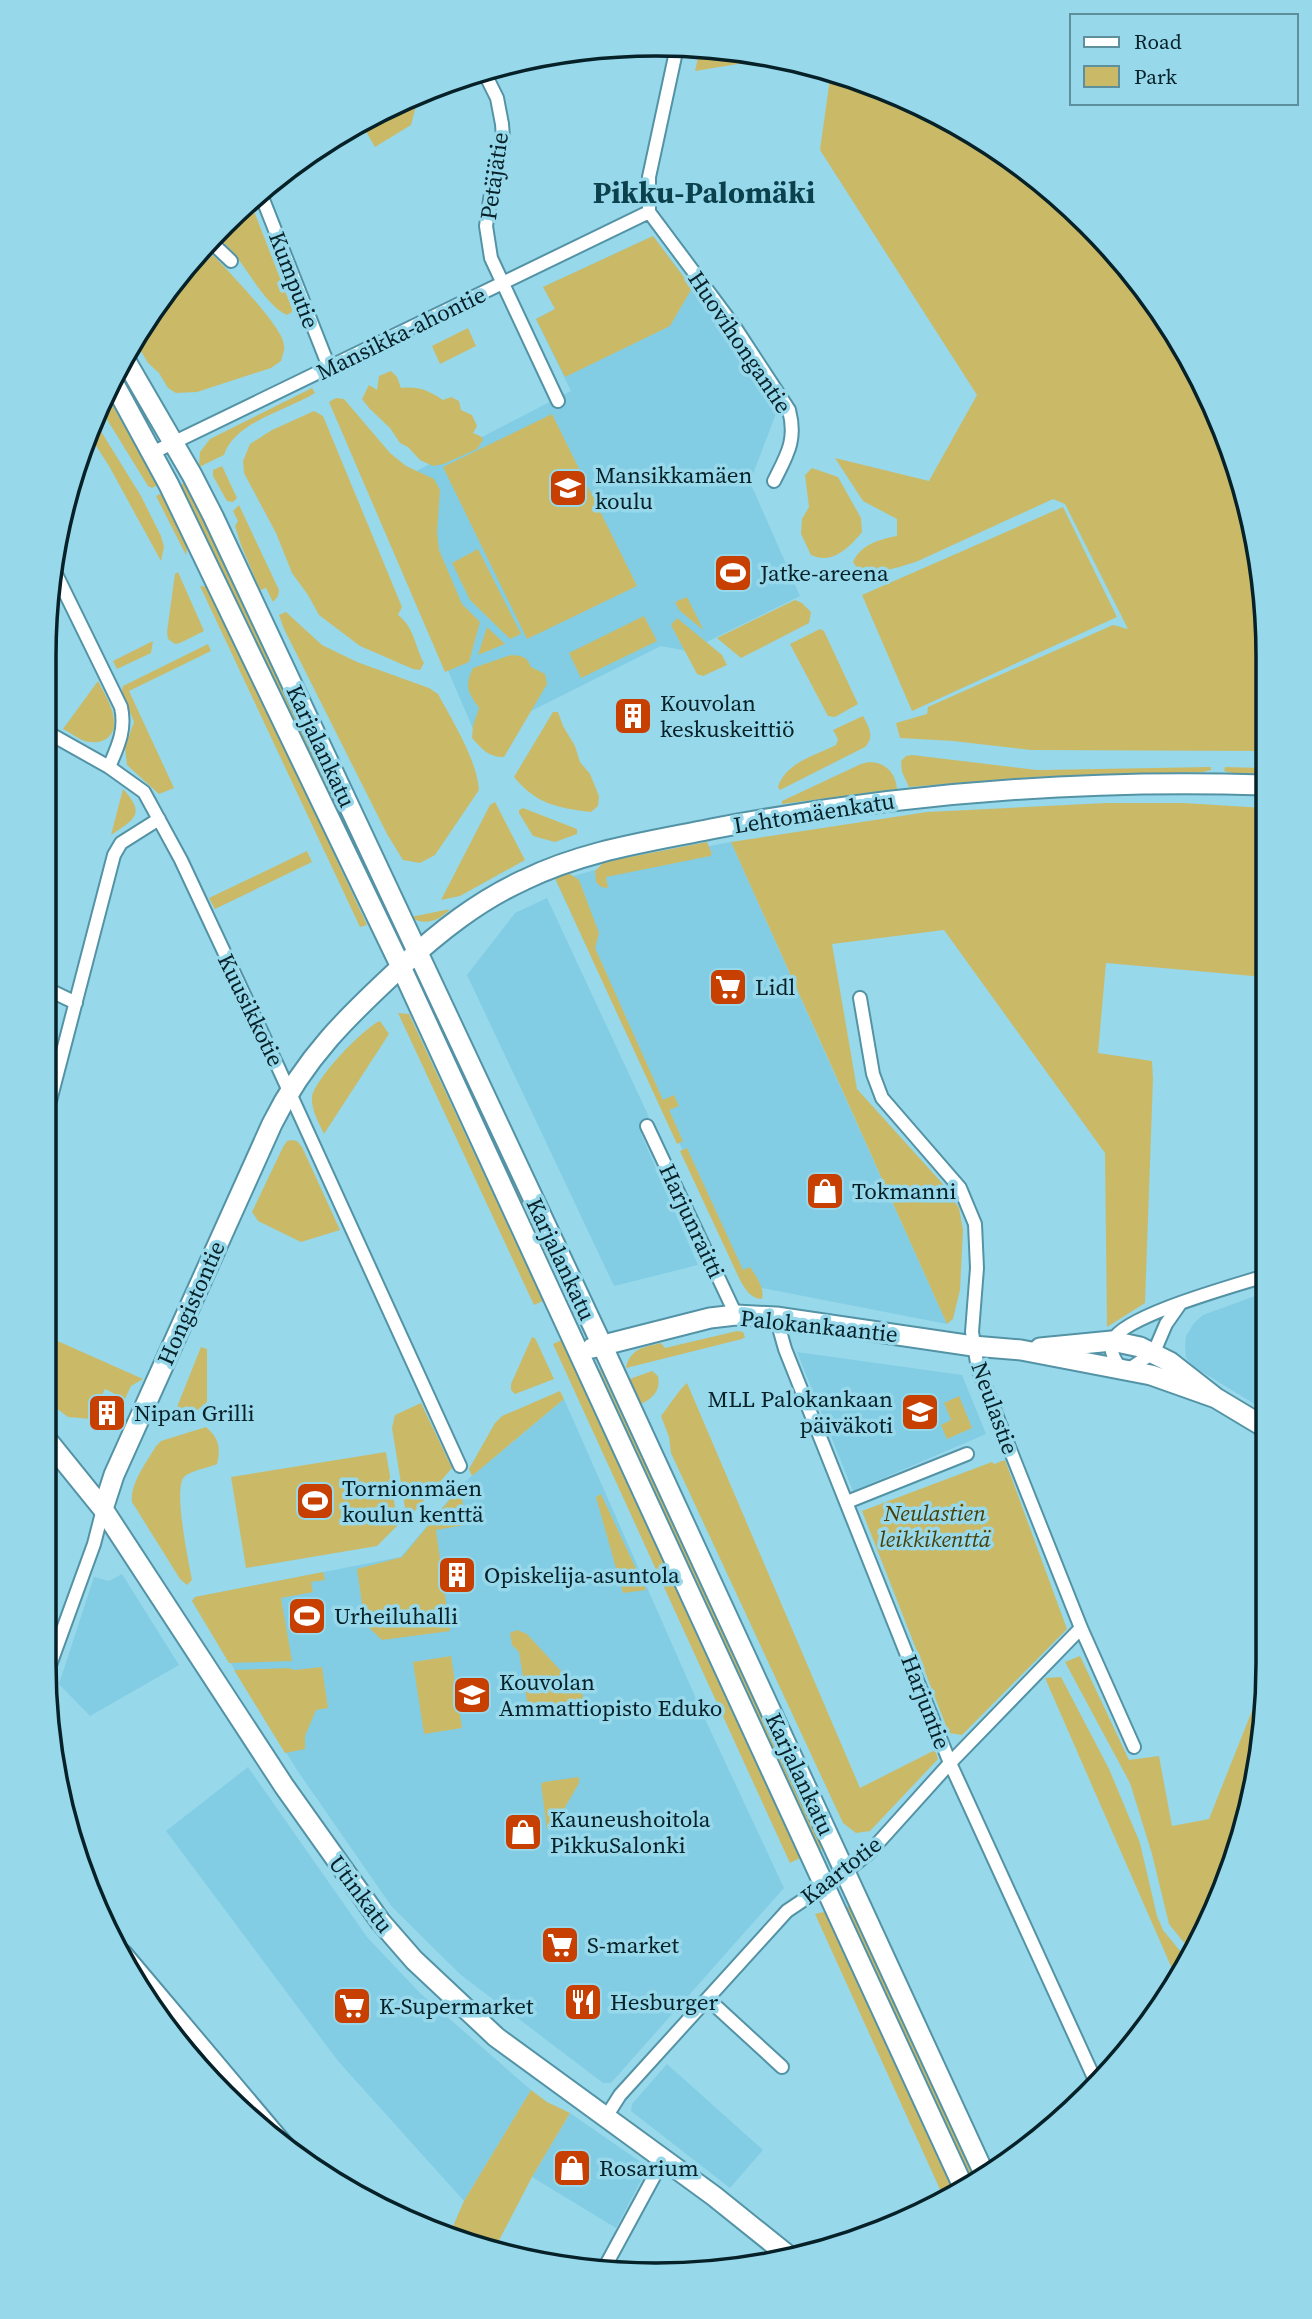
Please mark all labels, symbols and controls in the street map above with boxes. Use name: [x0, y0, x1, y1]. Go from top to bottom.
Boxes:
legend: [1070, 14, 1298, 105]
text: Road: [1134, 27, 1182, 56]
text: Park: [1134, 62, 1178, 91]
street label: Petäjätie: [472, 130, 516, 222]
district label: Pikku-Palomäki: [593, 172, 815, 213]
street label: Kumputie: [261, 227, 327, 333]
street label: Huovihongantie: [681, 265, 799, 419]
street label: Mansikka-ahontie: [311, 278, 491, 388]
place label: Mansikkamäen koulu: [595, 459, 753, 517]
school or university icon: Mansikkamäen koulu: [547, 467, 589, 509]
sports icon: Jatke-areena: [712, 552, 754, 594]
place label: Jatke-areena: [759, 557, 889, 589]
street label: Karjalankatu: [279, 679, 363, 813]
place label: Kouvolan keskuskeittiö: [660, 687, 795, 745]
building icon: Kouvolan keskuskeittiö: [612, 695, 654, 737]
street label: Lehtomäenkatu: [731, 785, 897, 841]
street label: Kuusikkotie: [210, 948, 292, 1072]
supermarket icon: Lidl: [707, 966, 749, 1008]
place label: Lidl: [755, 971, 796, 1003]
street label: Harjunraitti: [652, 1159, 732, 1284]
shop icon: Tokmanni: [804, 1170, 846, 1212]
place label: Tokmanni: [852, 1175, 956, 1207]
street label: Karjalankatu: [519, 1192, 603, 1326]
street label: Hongistontie: [149, 1236, 233, 1370]
street label: Palokankaantie: [739, 1302, 899, 1350]
street label: Neulastie: [964, 1357, 1026, 1459]
place label: MLL Palokankaan päiväkoti: [707, 1383, 893, 1441]
school or university icon: MLL Palokankaan päiväkoti: [899, 1391, 941, 1433]
building icon: Nipan Grilli: [86, 1392, 128, 1434]
place label: Nipan Grilli: [134, 1397, 255, 1429]
place label: Tornionmäen koulun kenttä: [342, 1472, 484, 1530]
sports icon: Tornionmäen koulun kenttä: [294, 1480, 336, 1522]
park label: Neulastien leikkikenttä: [879, 1497, 991, 1555]
building icon: Opiskelija-asuntola: [436, 1554, 478, 1596]
place label: Opiskelija-asuntola: [484, 1559, 680, 1591]
sports icon: Urheiluhalli: [286, 1595, 328, 1637]
place label: Urheiluhalli: [334, 1600, 458, 1632]
street label: Harjuntie: [893, 1650, 959, 1754]
place label: Kouvolan Ammattiopisto Eduko: [499, 1666, 722, 1724]
school or university icon: Kouvolan Ammattiopisto Eduko: [451, 1674, 493, 1716]
street label: Karjalankatu: [758, 1707, 842, 1841]
place label: Kauneushoitola PikkuSalonki: [550, 1803, 711, 1861]
shop icon: Kauneushoitola PikkuSalonki: [502, 1811, 544, 1853]
street label: Kaartotie: [794, 1828, 888, 1912]
street label: Utinkatu: [321, 1849, 401, 1939]
supermarket icon: S-market: [539, 1924, 581, 1966]
place label: S-market: [587, 1929, 680, 1961]
restaurant icon: Hesburger: [562, 1981, 604, 2023]
supermarket icon: K-Supermarket: [331, 1985, 373, 2027]
place label: Hesburger: [610, 1986, 719, 2018]
place label: K-Supermarket: [379, 1990, 534, 2022]
shop icon: Rosarium: [551, 2147, 593, 2189]
place label: Rosarium: [599, 2152, 699, 2184]

